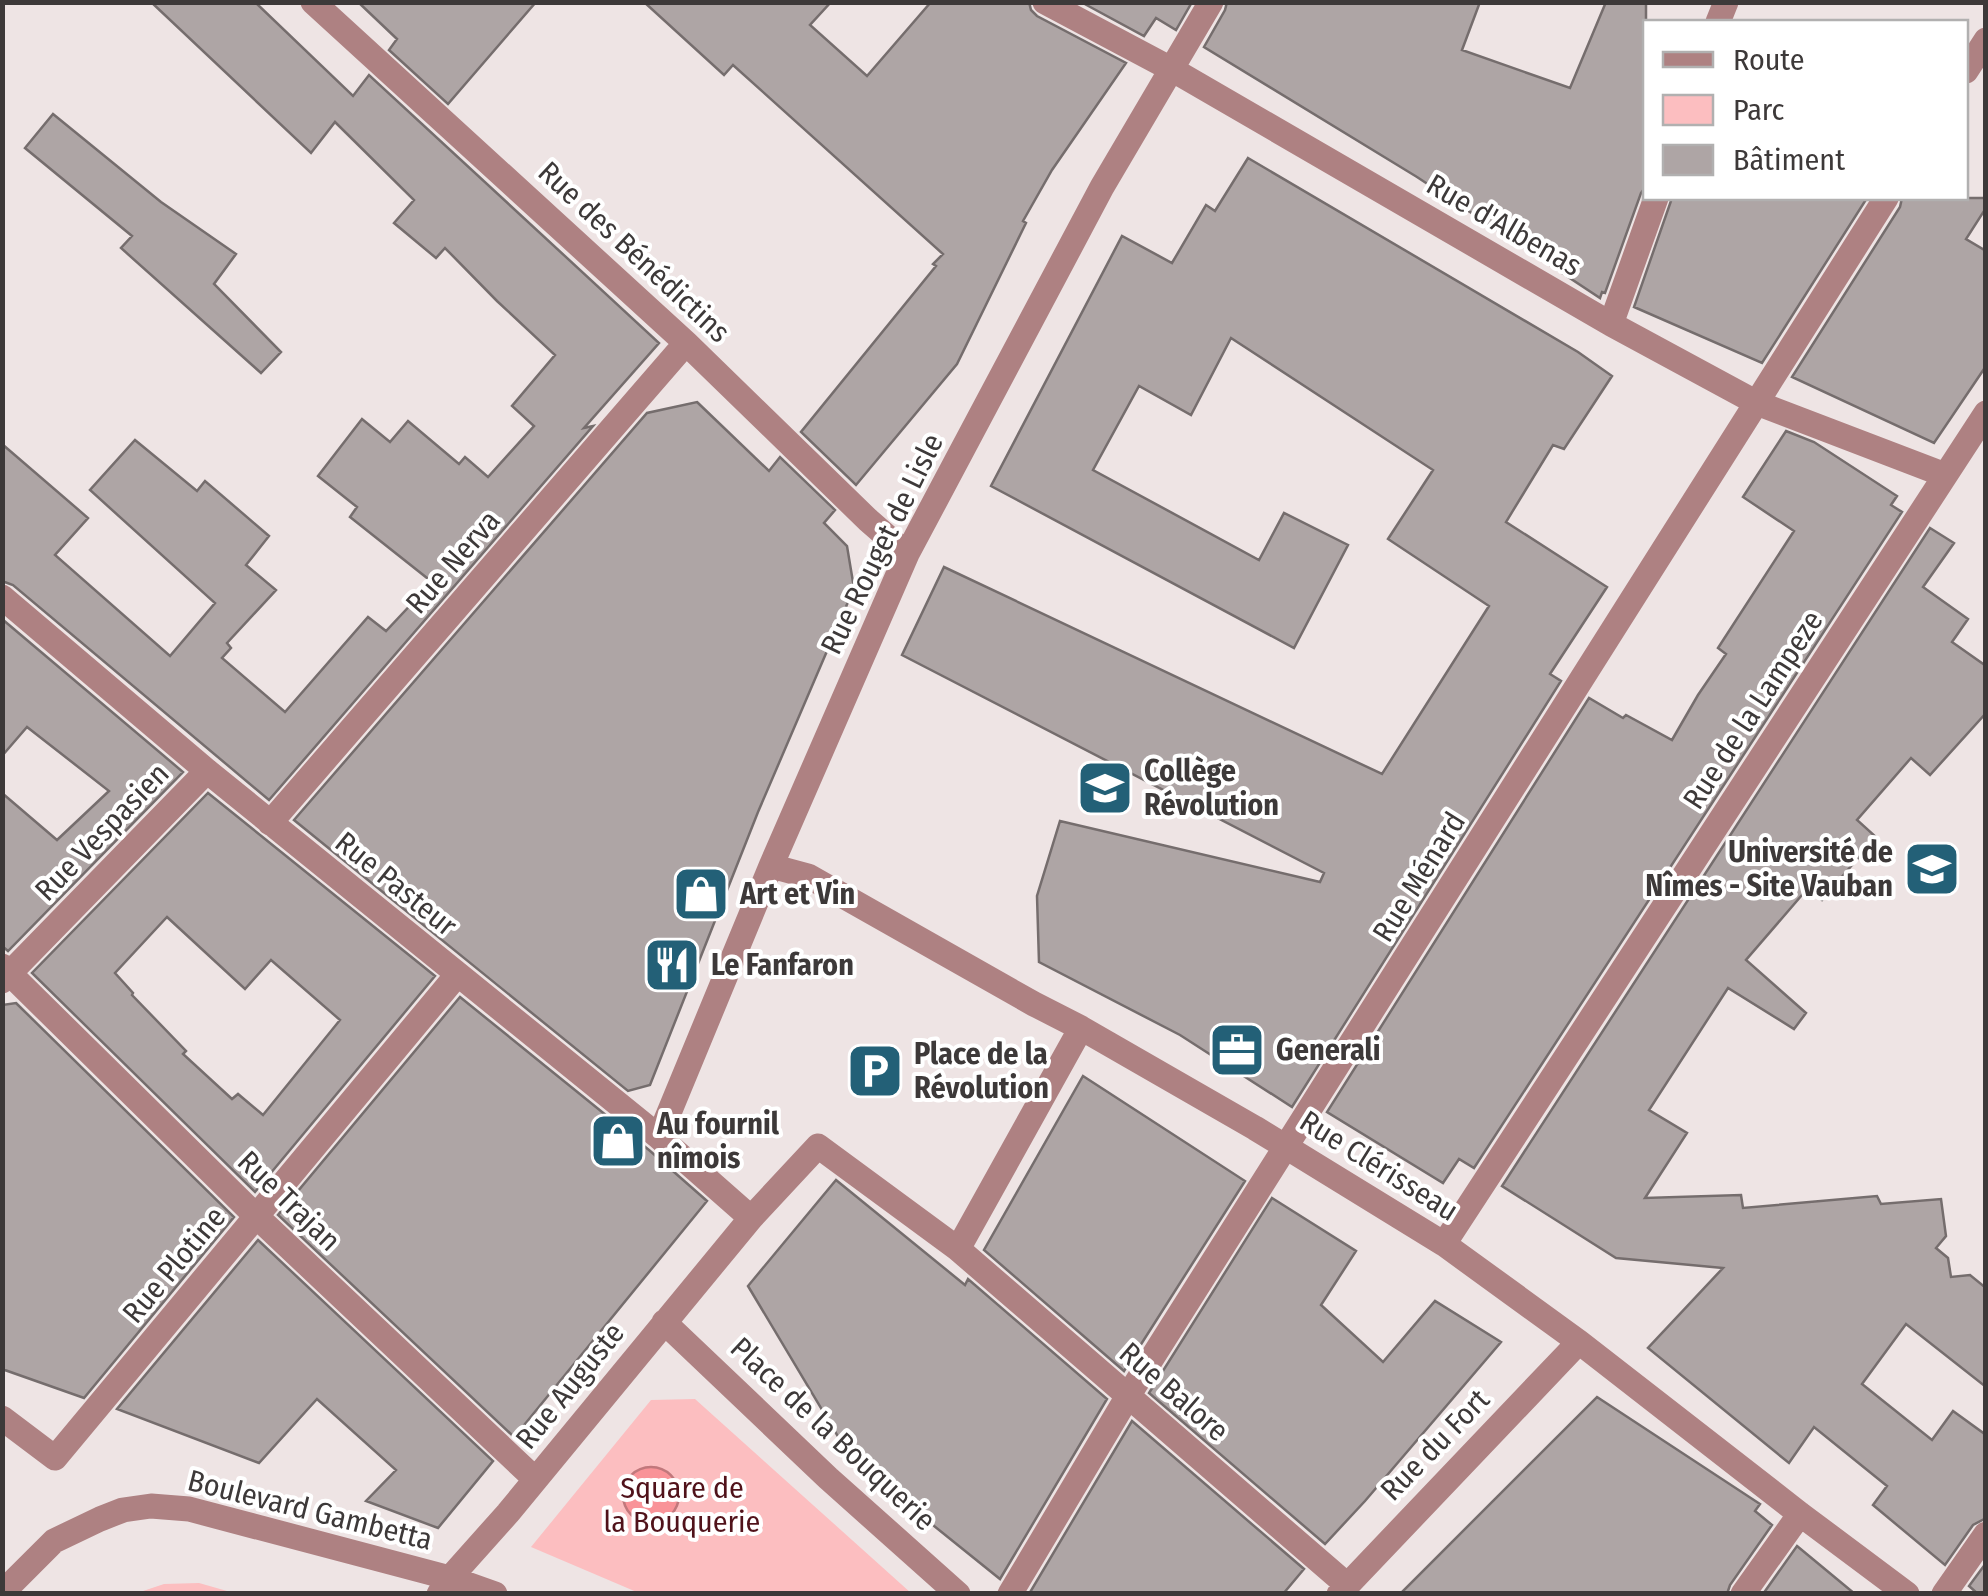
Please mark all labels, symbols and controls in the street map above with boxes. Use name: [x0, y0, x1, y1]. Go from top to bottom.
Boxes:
legend: [1643, 20, 1968, 200]
text: Route: [1733, 42, 1805, 78]
text: Parc: [1733, 92, 1784, 128]
text: Bâtiment: [1733, 142, 1845, 178]
street label: Rue des Bénédictins: [531, 154, 737, 350]
street label: Rue d'Albenas: [1420, 166, 1588, 284]
street label: Rue Rouget de Lisle: [813, 428, 951, 660]
street label: Rue Nerva: [398, 503, 508, 621]
street label: Rue de la Lampeze: [1675, 604, 1831, 816]
place label: Collège Révolution: [1144, 753, 1279, 823]
street label: Rue Vespasien: [27, 756, 177, 908]
school or university icon: Collège Révolution: [1075, 758, 1135, 818]
street label: Rue Ménard: [1365, 805, 1473, 949]
street label: Rue Pasteur: [328, 824, 464, 944]
place label: Université de Nîmes - Site Vauban: [1645, 834, 1893, 904]
school or university icon: Université de Nîmes - Site Vauban: [1902, 839, 1962, 899]
shop icon: Art et Vin: [671, 864, 731, 924]
place label: Art et Vin: [739, 876, 855, 912]
restaurant icon: Le Fanfaron: [642, 935, 702, 995]
place label: Le Fanfaron: [711, 947, 854, 983]
office icon: Generali: [1207, 1020, 1267, 1080]
place label: Generali: [1276, 1032, 1381, 1068]
place label: Place de la Révolution: [914, 1036, 1049, 1106]
parking icon: Place de la Révolution: [845, 1041, 905, 1101]
street label: Rue Clérisseau: [1293, 1103, 1465, 1229]
place label: Au fournil nîmois: [656, 1106, 780, 1176]
shop icon: Au fournil nîmois: [588, 1111, 648, 1171]
street label: Rue Trajan: [230, 1143, 348, 1259]
street label: Rue Plotine: [115, 1199, 233, 1331]
street label: Rue Auguste: [508, 1316, 632, 1456]
street label: Place de la Bouquerie: [723, 1330, 943, 1538]
street label: Rue Balore: [1112, 1335, 1236, 1449]
street label: Rue du Fort: [1373, 1382, 1497, 1508]
street label: Boulevard Gambetta: [184, 1462, 436, 1558]
park label: Square de la Bouquerie: [604, 1470, 760, 1540]

